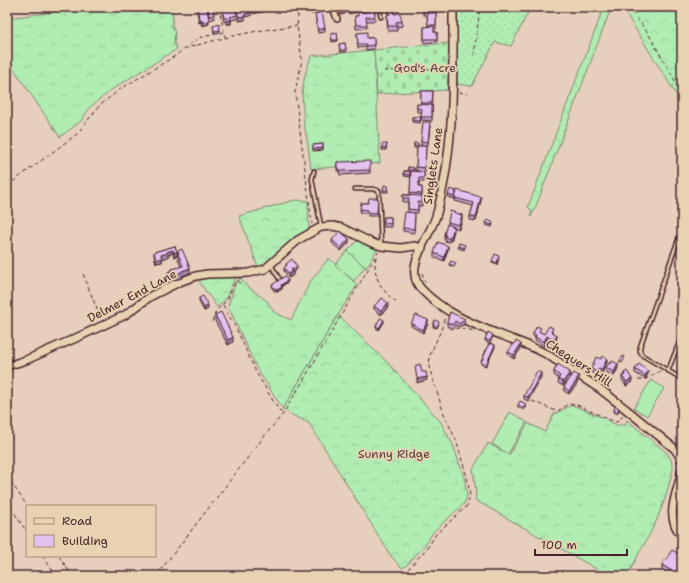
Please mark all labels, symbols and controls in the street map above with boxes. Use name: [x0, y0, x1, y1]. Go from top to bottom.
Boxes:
park label: God's Acre: [394, 60, 456, 76]
street label: Singlets Lane: [420, 126, 446, 206]
street label: Delmer End Lane: [85, 266, 180, 326]
street label: Chequers Hill: [543, 336, 616, 391]
park label: Sunny Ridge: [358, 446, 430, 462]
legend: [26, 505, 156, 557]
text: Road: [62, 513, 93, 529]
scale bar: [535, 531, 627, 557]
text: Building: [62, 533, 108, 549]
text: 100 m: [541, 537, 577, 553]

